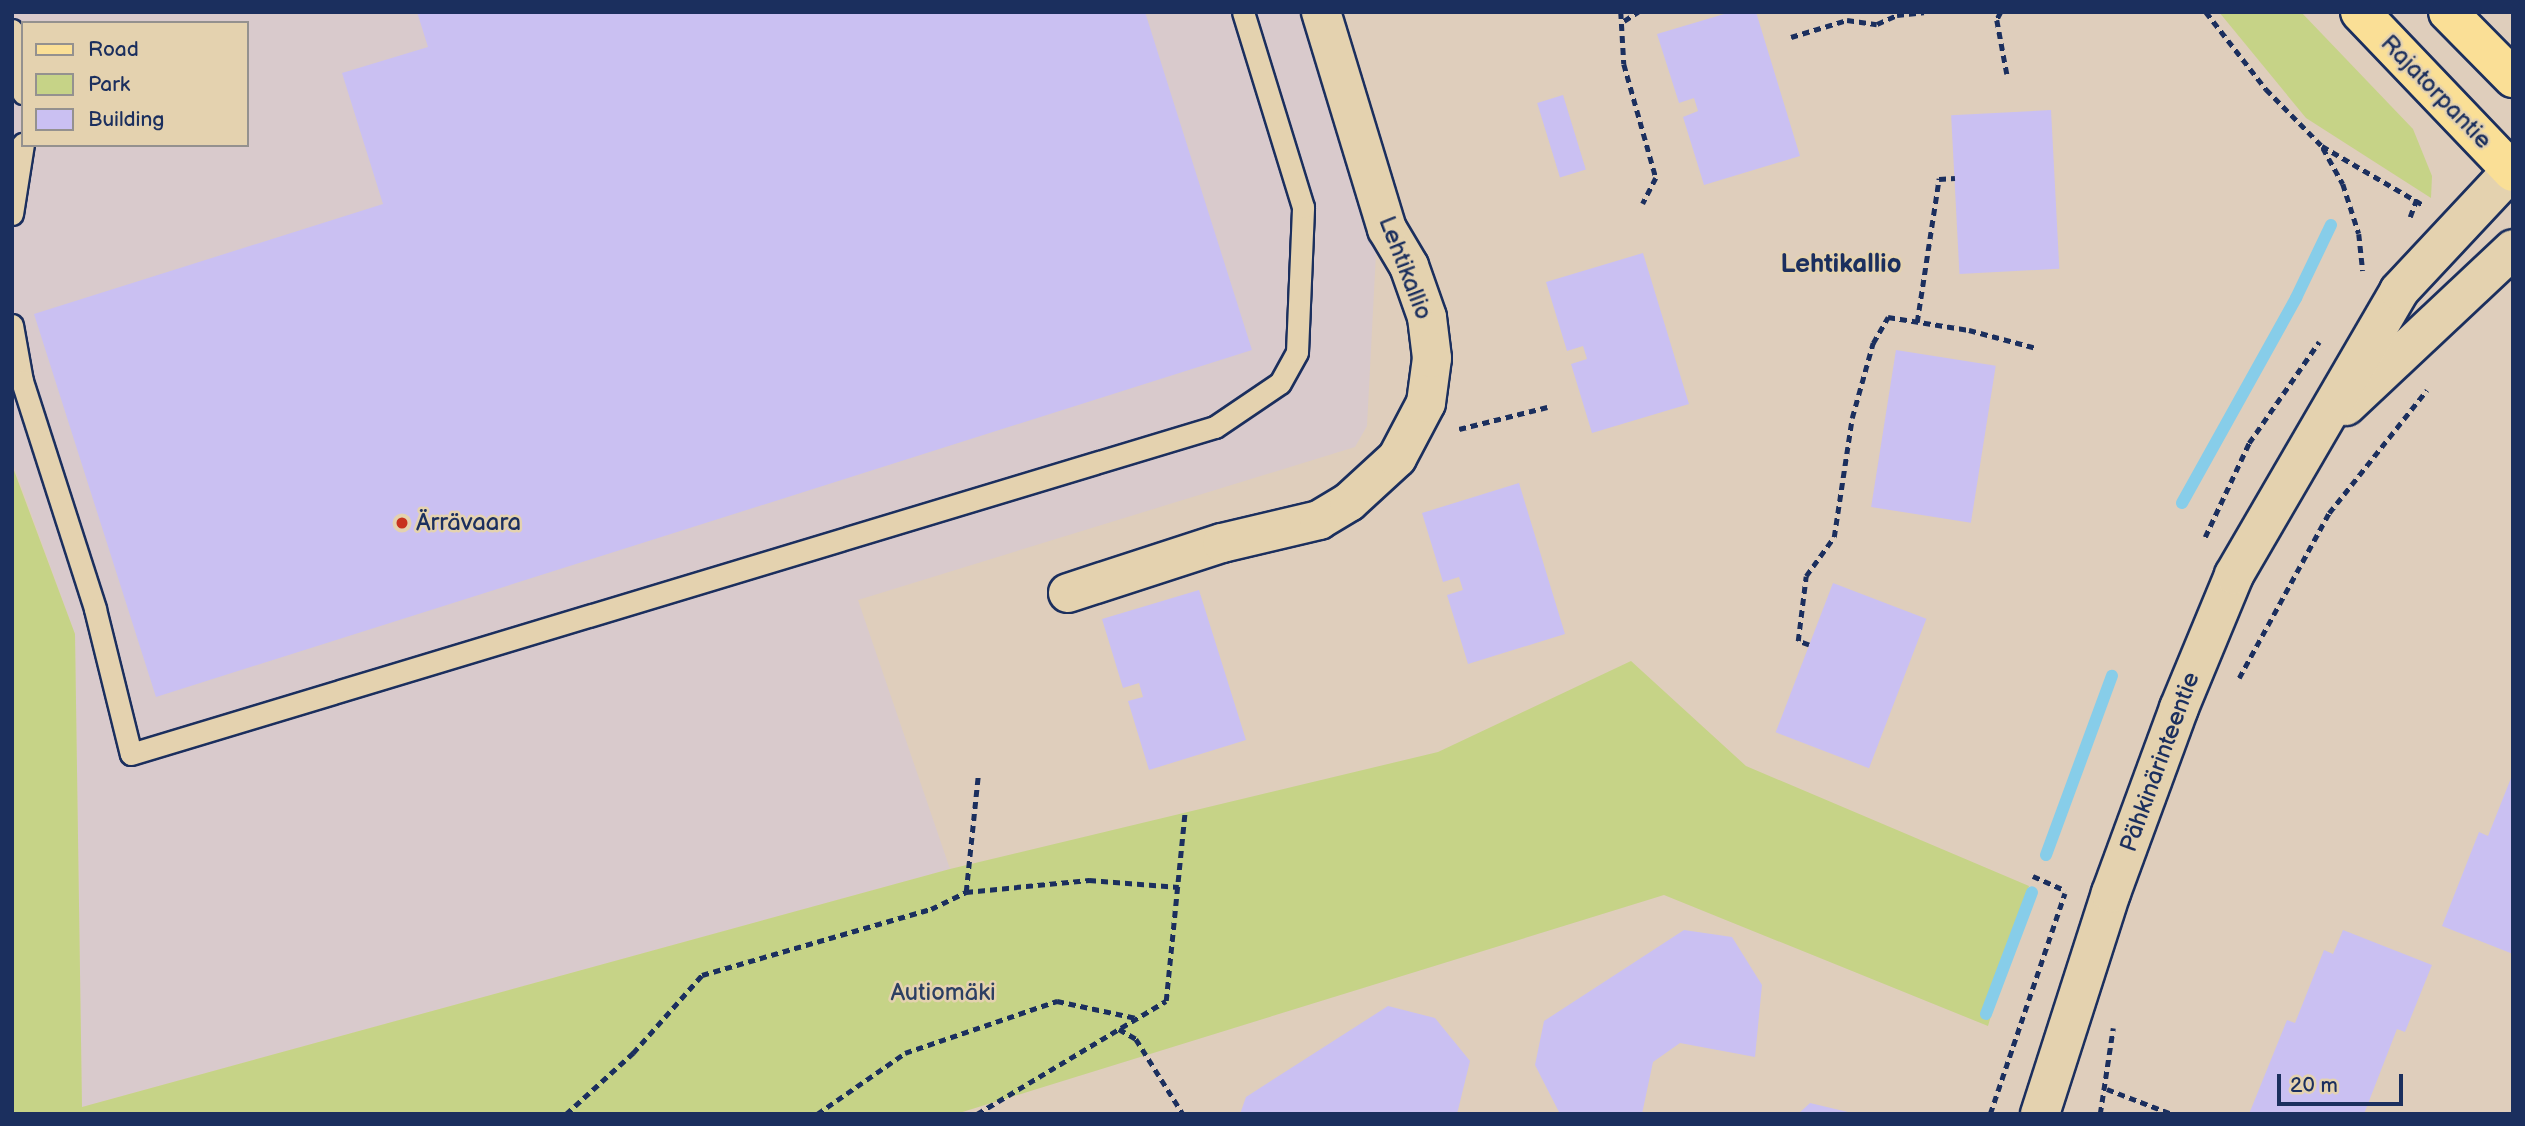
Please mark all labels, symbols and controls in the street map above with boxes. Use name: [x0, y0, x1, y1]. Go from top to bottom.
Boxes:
legend: [21, 21, 248, 147]
street label: Rajatorpantie: [2375, 29, 2497, 155]
text: Road: [88, 37, 139, 62]
text: Park: [88, 72, 130, 97]
text: Building: [88, 107, 164, 132]
street label: Lehtikallio: [1372, 212, 1438, 324]
district label: Lehtikallio: [1780, 249, 1902, 281]
place label: Ärrävaara: [416, 509, 521, 537]
marker: Ärrävaara: [394, 515, 410, 531]
street label: Pähkinärinteentie: [2114, 668, 2206, 856]
park label: Autiomäki: [890, 979, 996, 1007]
scale bar: [2280, 1060, 2406, 1104]
text: 20 m: [2290, 1073, 2338, 1098]

